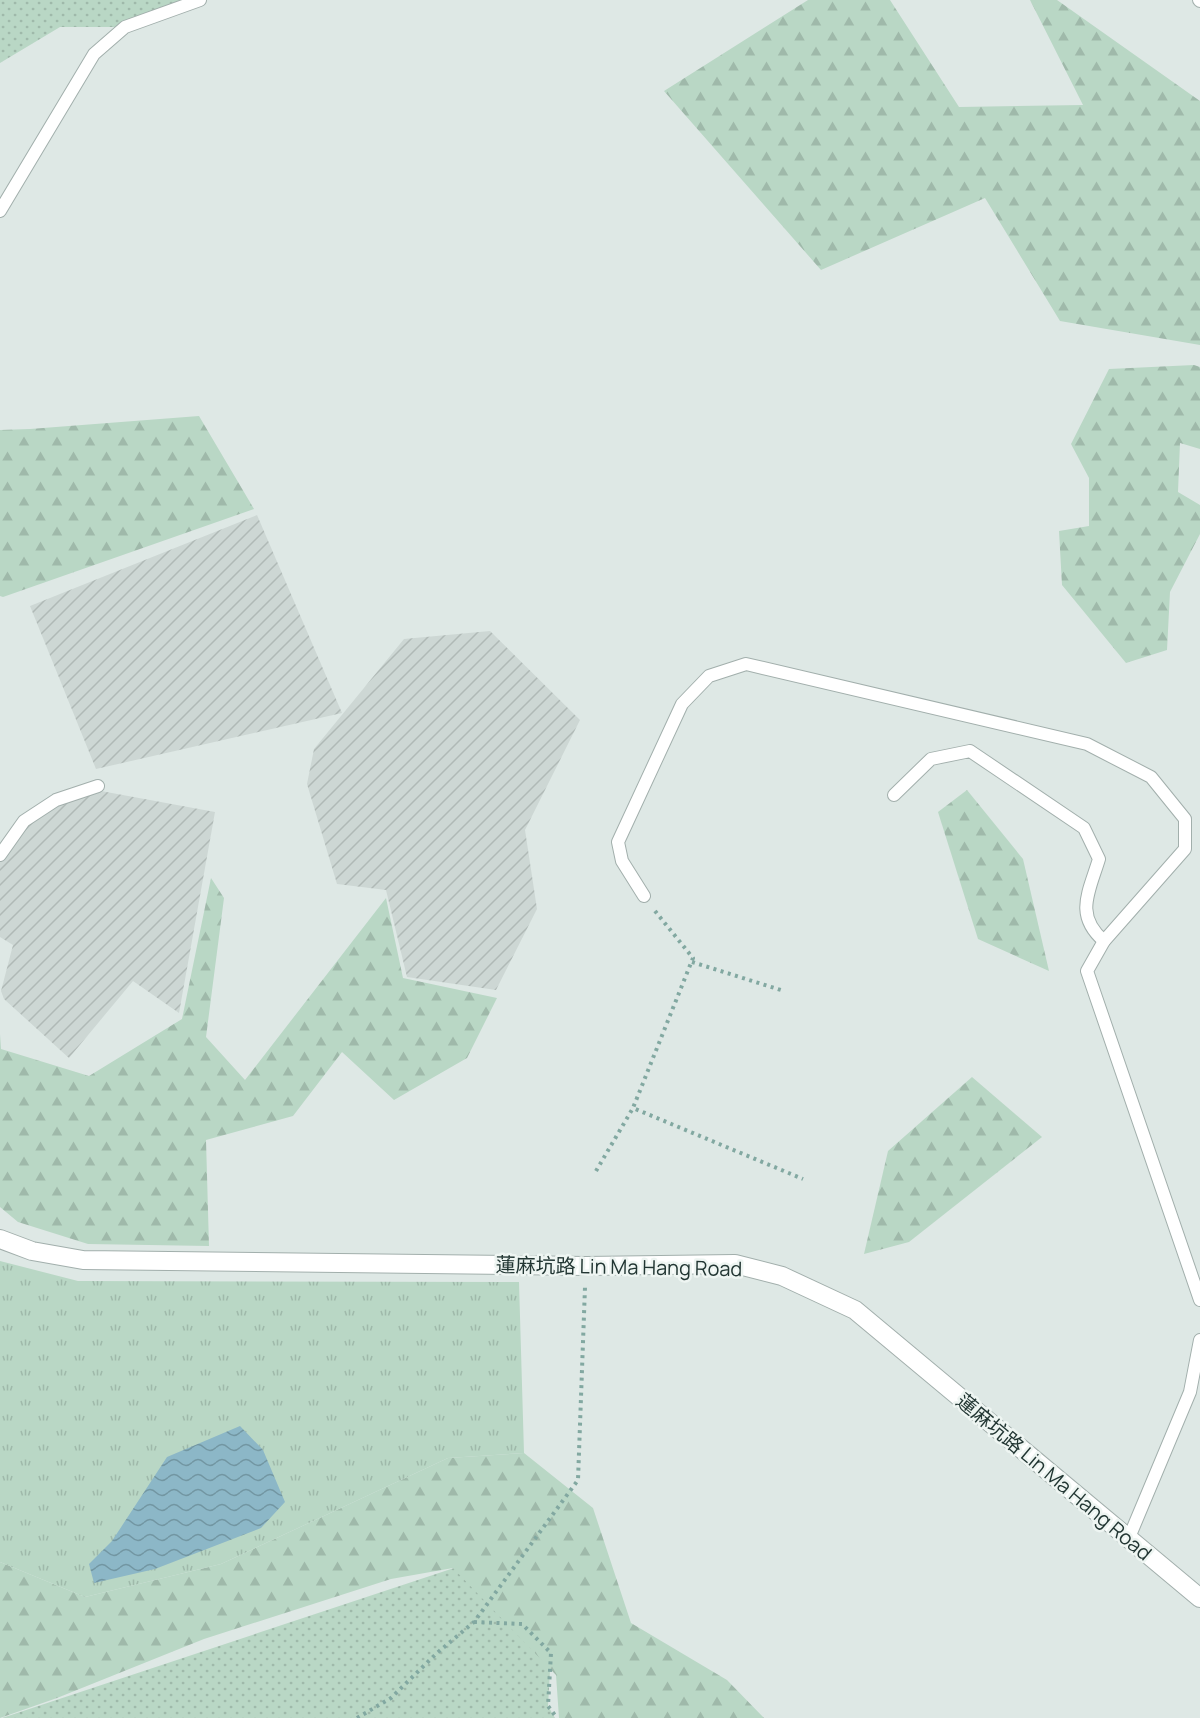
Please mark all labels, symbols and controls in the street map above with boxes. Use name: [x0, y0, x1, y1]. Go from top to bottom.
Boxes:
street label: 蓮麻坑路 Lin Ma Hang Road: [495, 1251, 743, 1282]
street label: 蓮麻坑路 Lin Ma Hang Road: [951, 1387, 1157, 1566]

